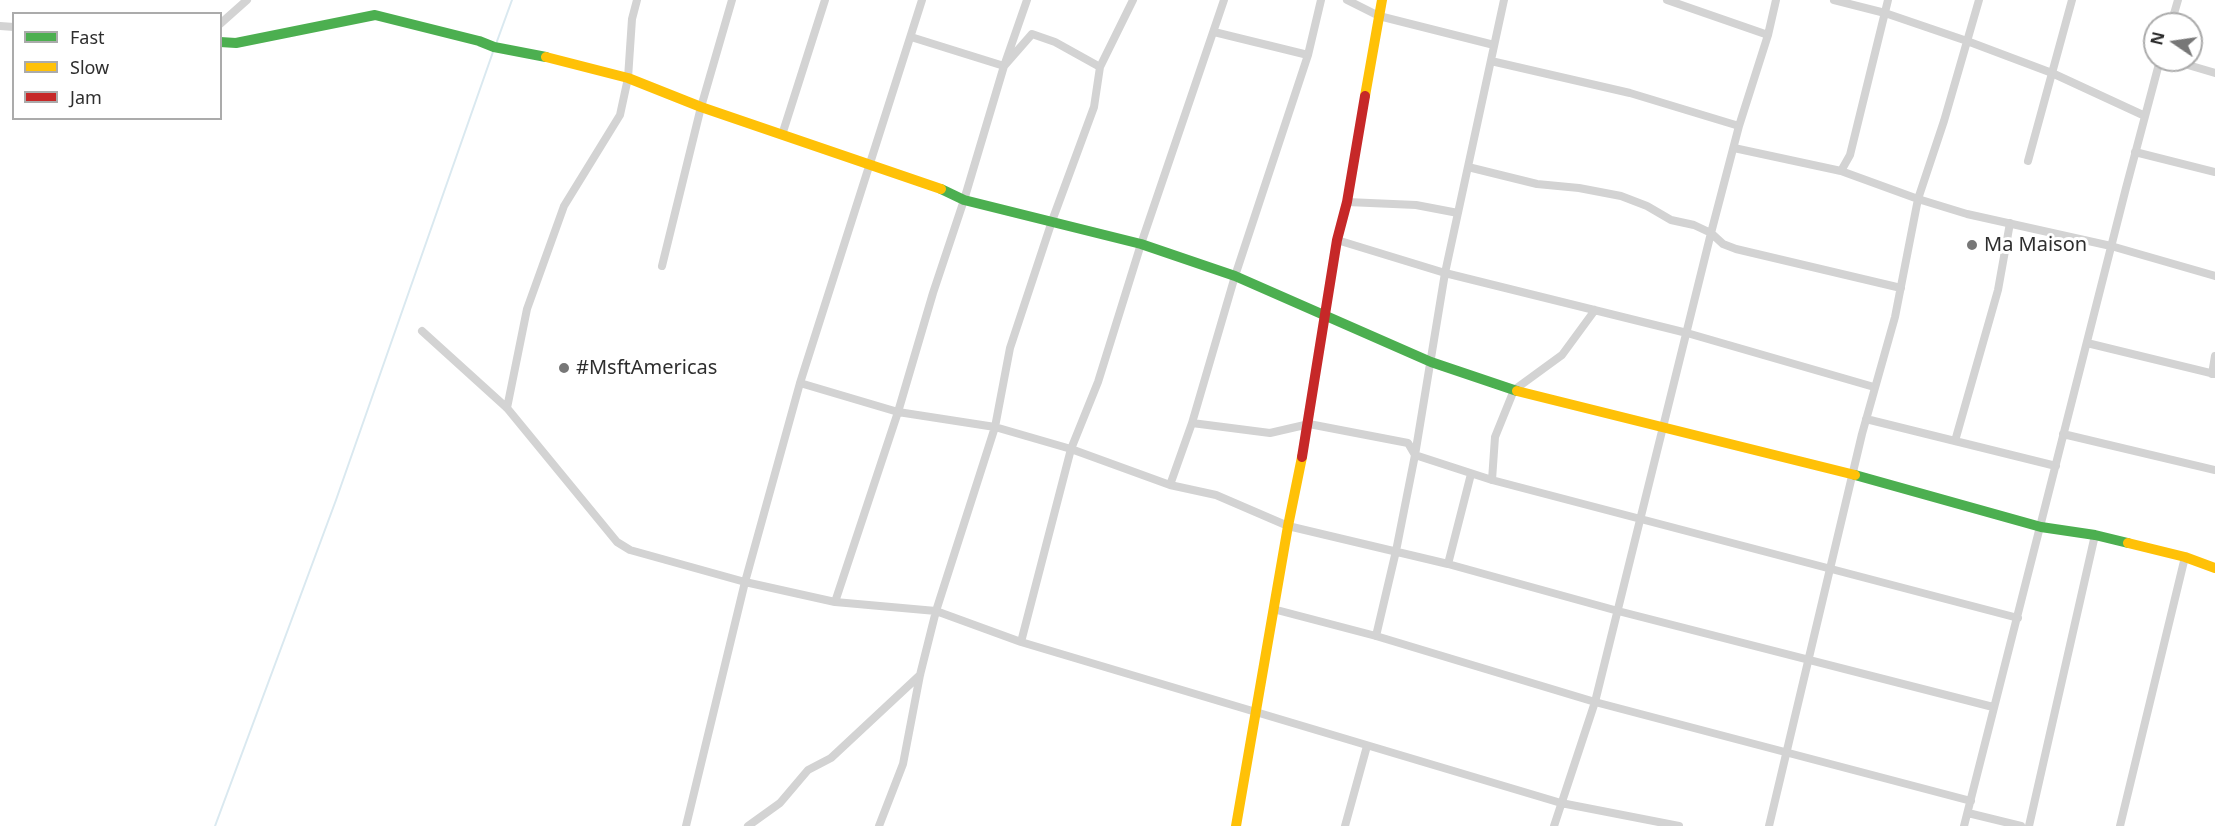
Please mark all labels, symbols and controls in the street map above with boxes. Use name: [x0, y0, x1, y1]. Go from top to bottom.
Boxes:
legend: [12, 12, 222, 120]
north arrow: [2143, 12, 2203, 72]
text: Fast: [70, 25, 105, 49]
text: N: [2145, 30, 2170, 47]
text: Slow: [70, 55, 109, 79]
text: Jam: [70, 85, 102, 109]
place label: Ma Maison: [1984, 233, 2087, 257]
marker: Ma Maison: [1965, 238, 1979, 252]
place label: #MsftAmericas: [576, 356, 717, 380]
marker: #MsftAmericas: [557, 361, 571, 375]

